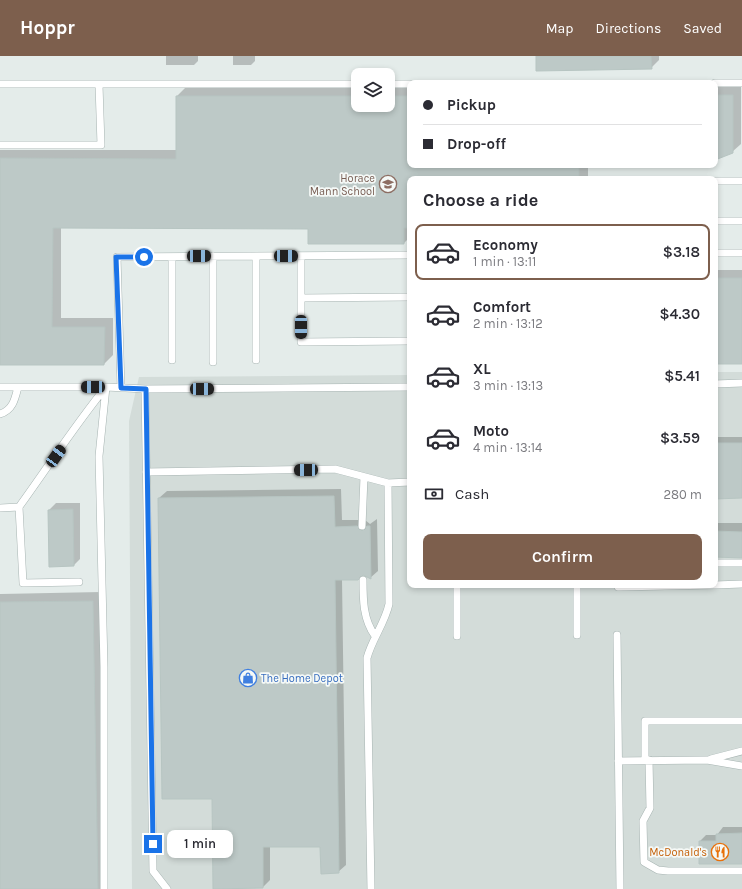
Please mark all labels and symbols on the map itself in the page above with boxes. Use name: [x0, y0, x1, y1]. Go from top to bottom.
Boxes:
place label: Horace Mann School: [310, 172, 375, 198]
school or university icon: Horace Mann School: [378, 174, 398, 194]
route start: [135, 248, 153, 266]
car: [187, 250, 211, 262]
car: [274, 250, 298, 262]
car: [295, 315, 307, 339]
car: [81, 381, 105, 393]
car: [190, 383, 214, 395]
car: [44, 443, 68, 469]
car: [294, 464, 318, 476]
shop icon: The Home Depot: [238, 668, 258, 688]
place label: The Home Depot: [261, 672, 343, 685]
callout: 1 min: [167, 830, 233, 858]
route end: [144, 835, 162, 853]
restaurant icon: McDonald's: [710, 842, 730, 862]
place label: McDonald's: [649, 846, 707, 859]

